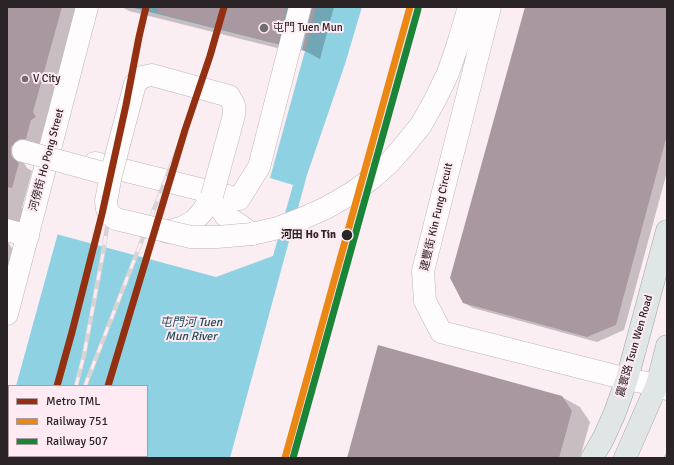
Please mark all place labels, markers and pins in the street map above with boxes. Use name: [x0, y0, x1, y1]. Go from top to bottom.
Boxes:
place label: 屯門 Tuen Mun: [273, 21, 343, 35]
marker: 屯門 Tuen Mun: [258, 22, 270, 34]
place label: V City: [33, 72, 60, 86]
marker: V City: [20, 74, 30, 84]
place label: 河田 Ho Tin: [281, 228, 336, 242]
marker: 河田 Ho Tin: [340, 228, 354, 242]

